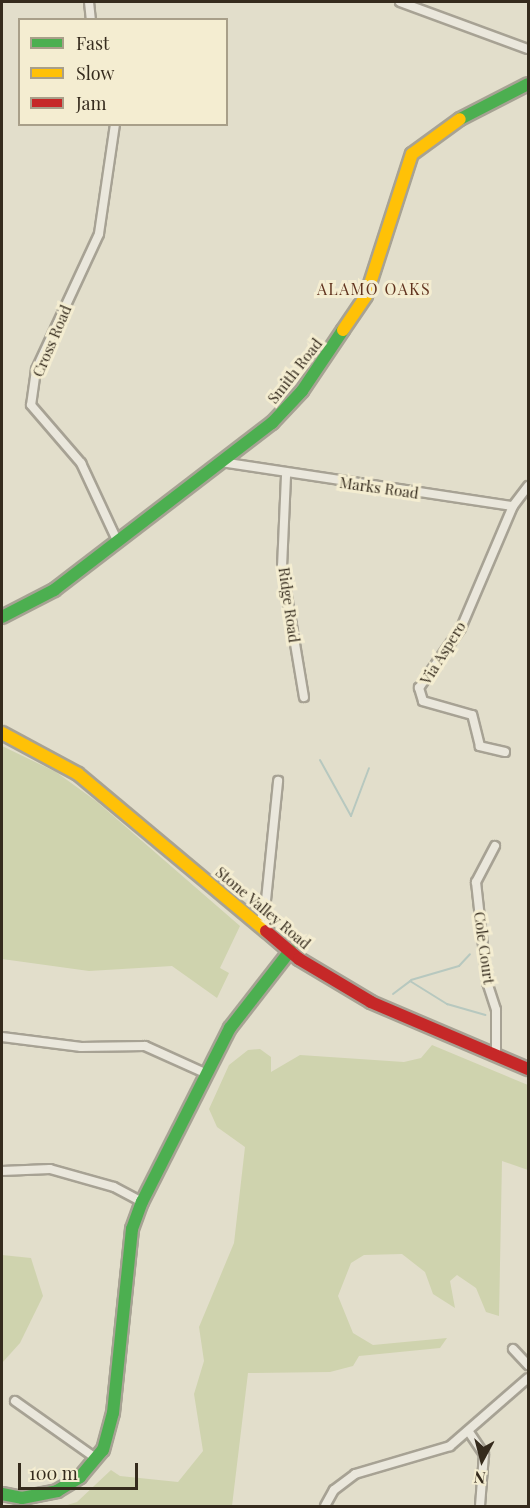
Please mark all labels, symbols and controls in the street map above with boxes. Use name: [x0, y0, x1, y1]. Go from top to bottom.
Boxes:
legend: [18, 18, 228, 126]
text: Fast: [76, 31, 109, 55]
text: Slow: [76, 61, 114, 85]
text: Jam: [76, 91, 106, 115]
district label: ALAMO OAKS: [317, 279, 431, 299]
street label: Cross Road: [29, 302, 75, 380]
street label: Smith Road: [264, 335, 326, 407]
street label: Marks Road: [338, 474, 420, 502]
street label: Ridge Road: [275, 566, 303, 644]
street label: Via Aspero: [416, 618, 470, 688]
street label: Stone Valley Road: [212, 863, 314, 953]
street label: Cole Court: [470, 911, 498, 985]
north arrow: [452, 1430, 512, 1490]
scale bar: [21, 1451, 141, 1489]
text: 100 m: [29, 1461, 78, 1485]
text: N: [473, 1467, 487, 1489]

